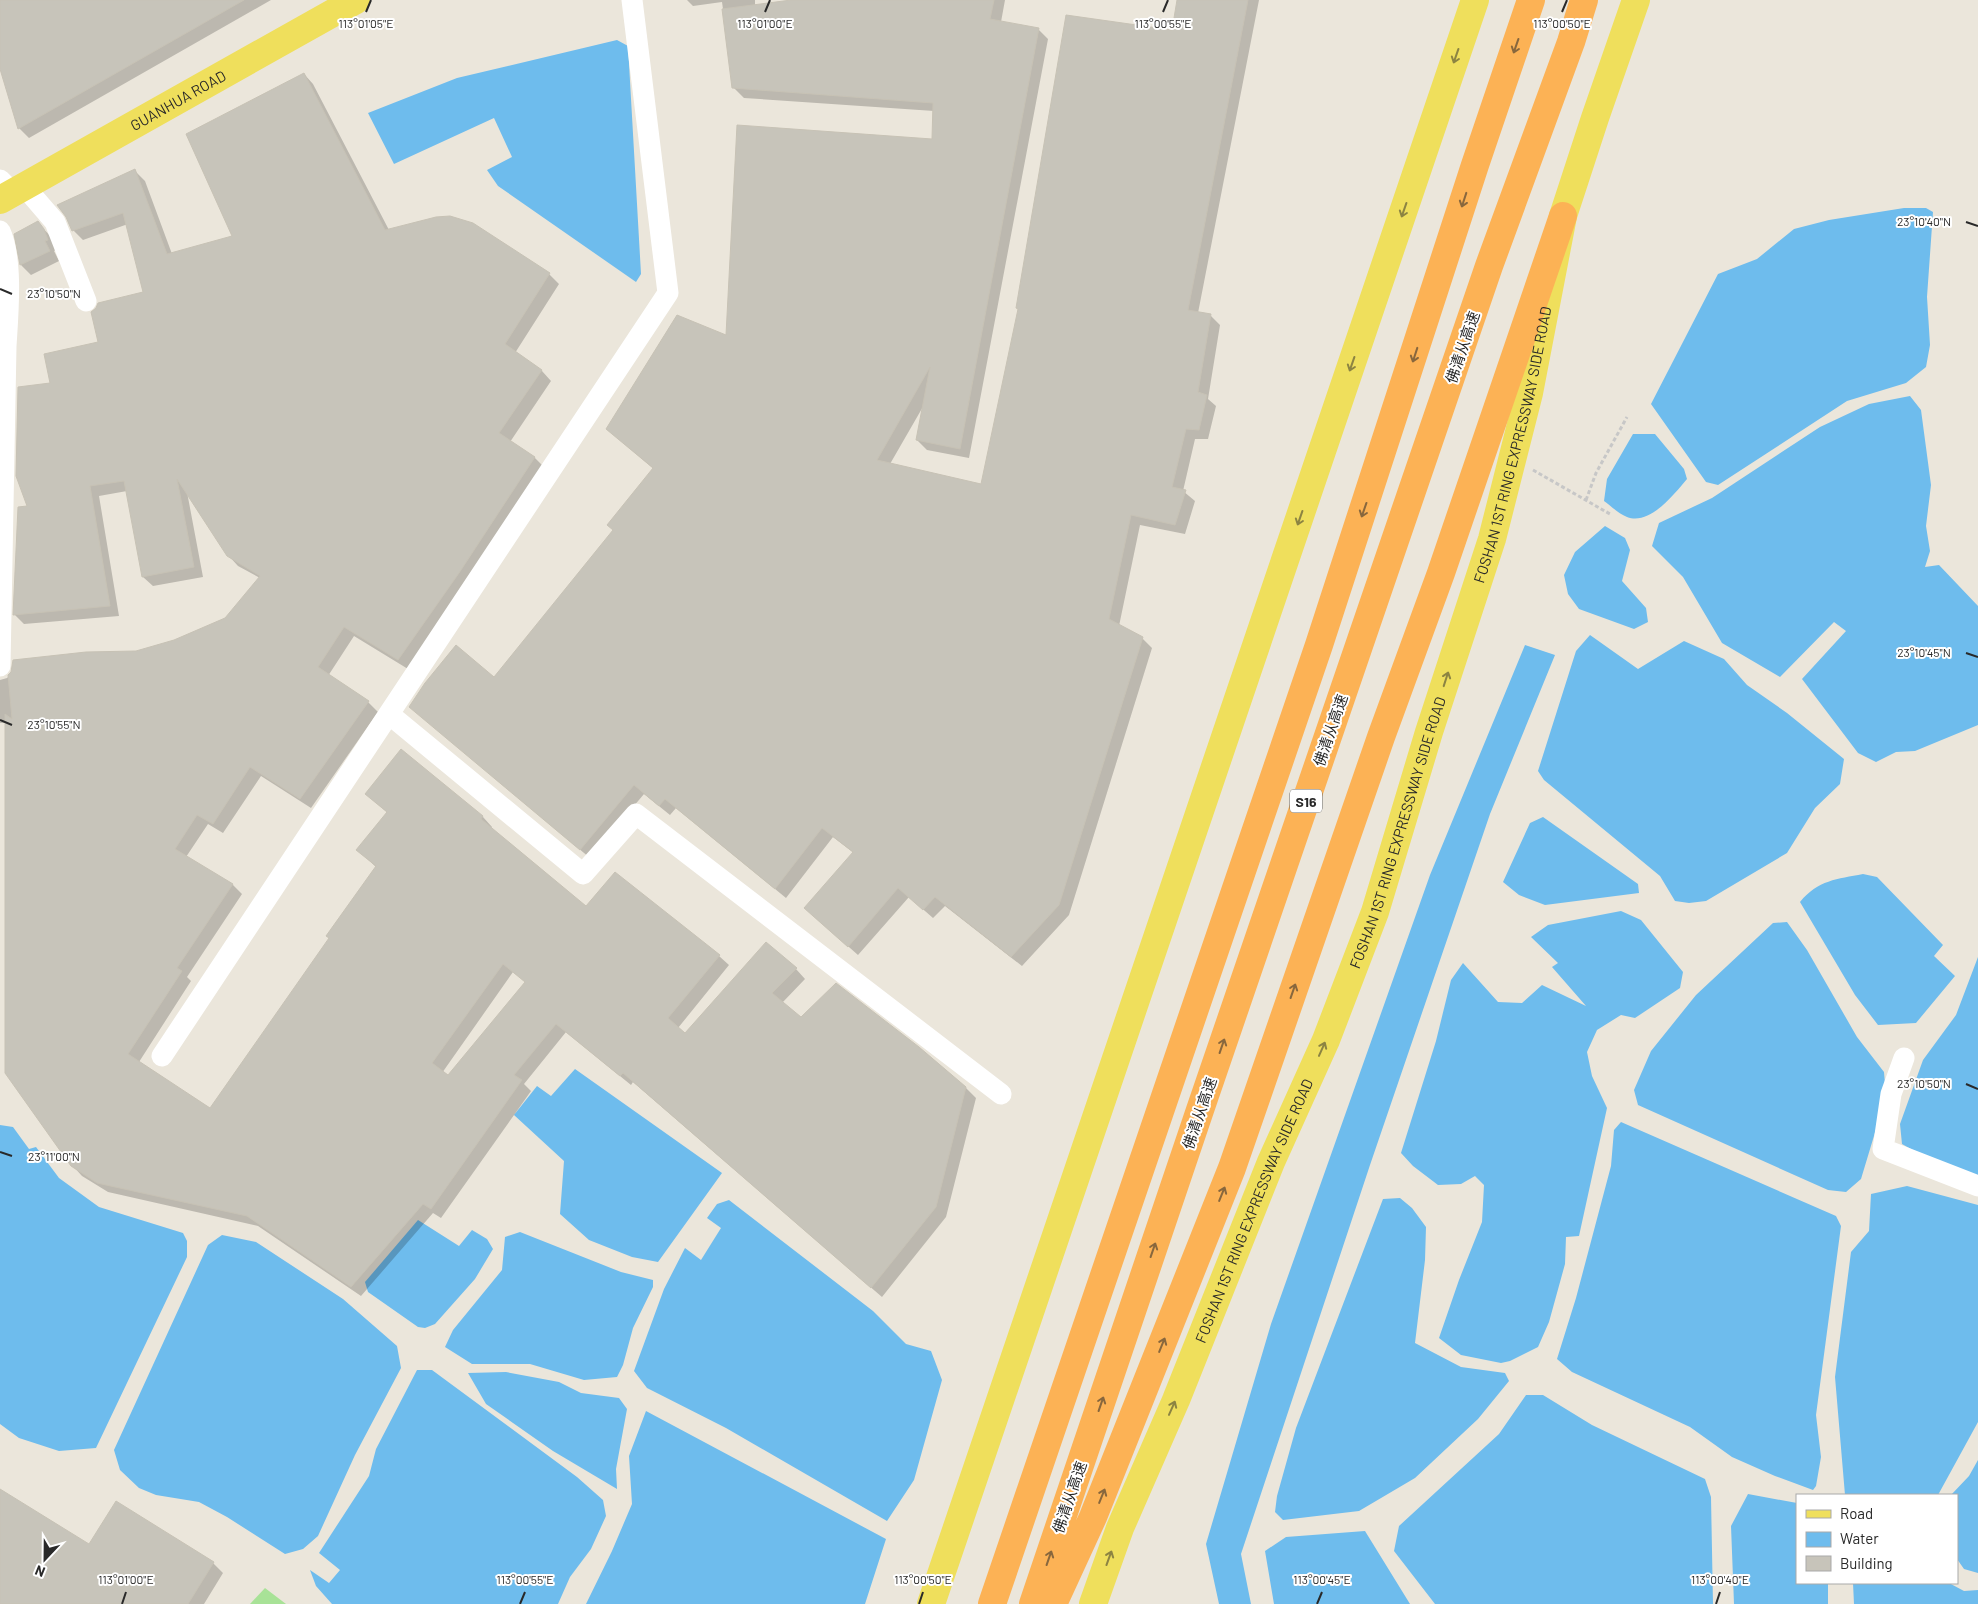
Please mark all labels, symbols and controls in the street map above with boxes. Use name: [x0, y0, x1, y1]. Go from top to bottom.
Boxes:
text: 113°01'05"E: [339, 16, 393, 30]
text: 113°01'00"E: [737, 16, 793, 30]
text: 113°00'55"E: [1134, 16, 1192, 30]
text: 113°00'50"E: [1533, 16, 1591, 30]
one-way arrow: [1510, 38, 1520, 54]
one-way arrow: [1451, 48, 1461, 64]
street label: GUANHUA ROAD: [127, 66, 229, 134]
one-way arrow: [1459, 192, 1468, 208]
one-way arrow: [1399, 202, 1408, 218]
text: 23°10'40"N: [1897, 214, 1951, 228]
text: 23°10'50"N: [27, 286, 81, 300]
street label: FOSHAN 1ST RING EXPRESSWAY SIDE ROAD: [1469, 305, 1554, 585]
street label: 佛清从高速: [1441, 309, 1483, 385]
one-way arrow: [1409, 347, 1419, 363]
one-way arrow: [1347, 356, 1356, 371]
one-way arrow: [1359, 501, 1369, 517]
one-way arrow: [1295, 510, 1304, 525]
text: 23°10'45"N: [1897, 645, 1951, 659]
one-way arrow: [1442, 671, 1452, 687]
street label: 佛清从高速: [1309, 692, 1351, 768]
street label: FOSHAN 1ST RING EXPRESSWAY SIDE ROAD: [1345, 694, 1449, 971]
text: 23°10'55"N: [27, 717, 81, 731]
road number: S16: [1290, 789, 1322, 812]
one-way arrow: [1289, 983, 1299, 999]
one-way arrow: [1218, 1039, 1227, 1055]
one-way arrow: [1318, 1042, 1328, 1057]
street label: 佛清从高速: [1178, 1075, 1220, 1151]
street label: FOSHAN 1ST RING EXPRESSWAY SIDE ROAD: [1191, 1076, 1316, 1345]
text: 23°10'50"N: [1897, 1076, 1951, 1090]
text: 23°11'00"N: [28, 1149, 80, 1163]
one-way arrow: [1218, 1186, 1227, 1202]
one-way arrow: [1149, 1243, 1158, 1258]
one-way arrow: [1158, 1337, 1167, 1353]
one-way arrow: [1097, 1397, 1106, 1412]
one-way arrow: [1167, 1401, 1177, 1416]
street label: 佛清从高速: [1048, 1459, 1090, 1535]
one-way arrow: [1098, 1488, 1107, 1503]
legend: [1796, 1494, 1958, 1584]
text: Road: [1840, 1504, 1873, 1522]
text: Water: [1840, 1529, 1879, 1547]
north arrow: [20, 1534, 70, 1584]
one-way arrow: [1045, 1551, 1054, 1566]
one-way arrow: [1105, 1551, 1114, 1566]
text: Building: [1840, 1554, 1893, 1572]
text: N: [32, 1562, 47, 1581]
text: 113°01'00"E: [98, 1572, 154, 1586]
text: 113°00'55"E: [496, 1572, 554, 1586]
text: 113°00'50"E: [894, 1572, 952, 1586]
text: 113°00'45"E: [1293, 1572, 1351, 1586]
text: 113°00'40"E: [1691, 1572, 1749, 1586]

